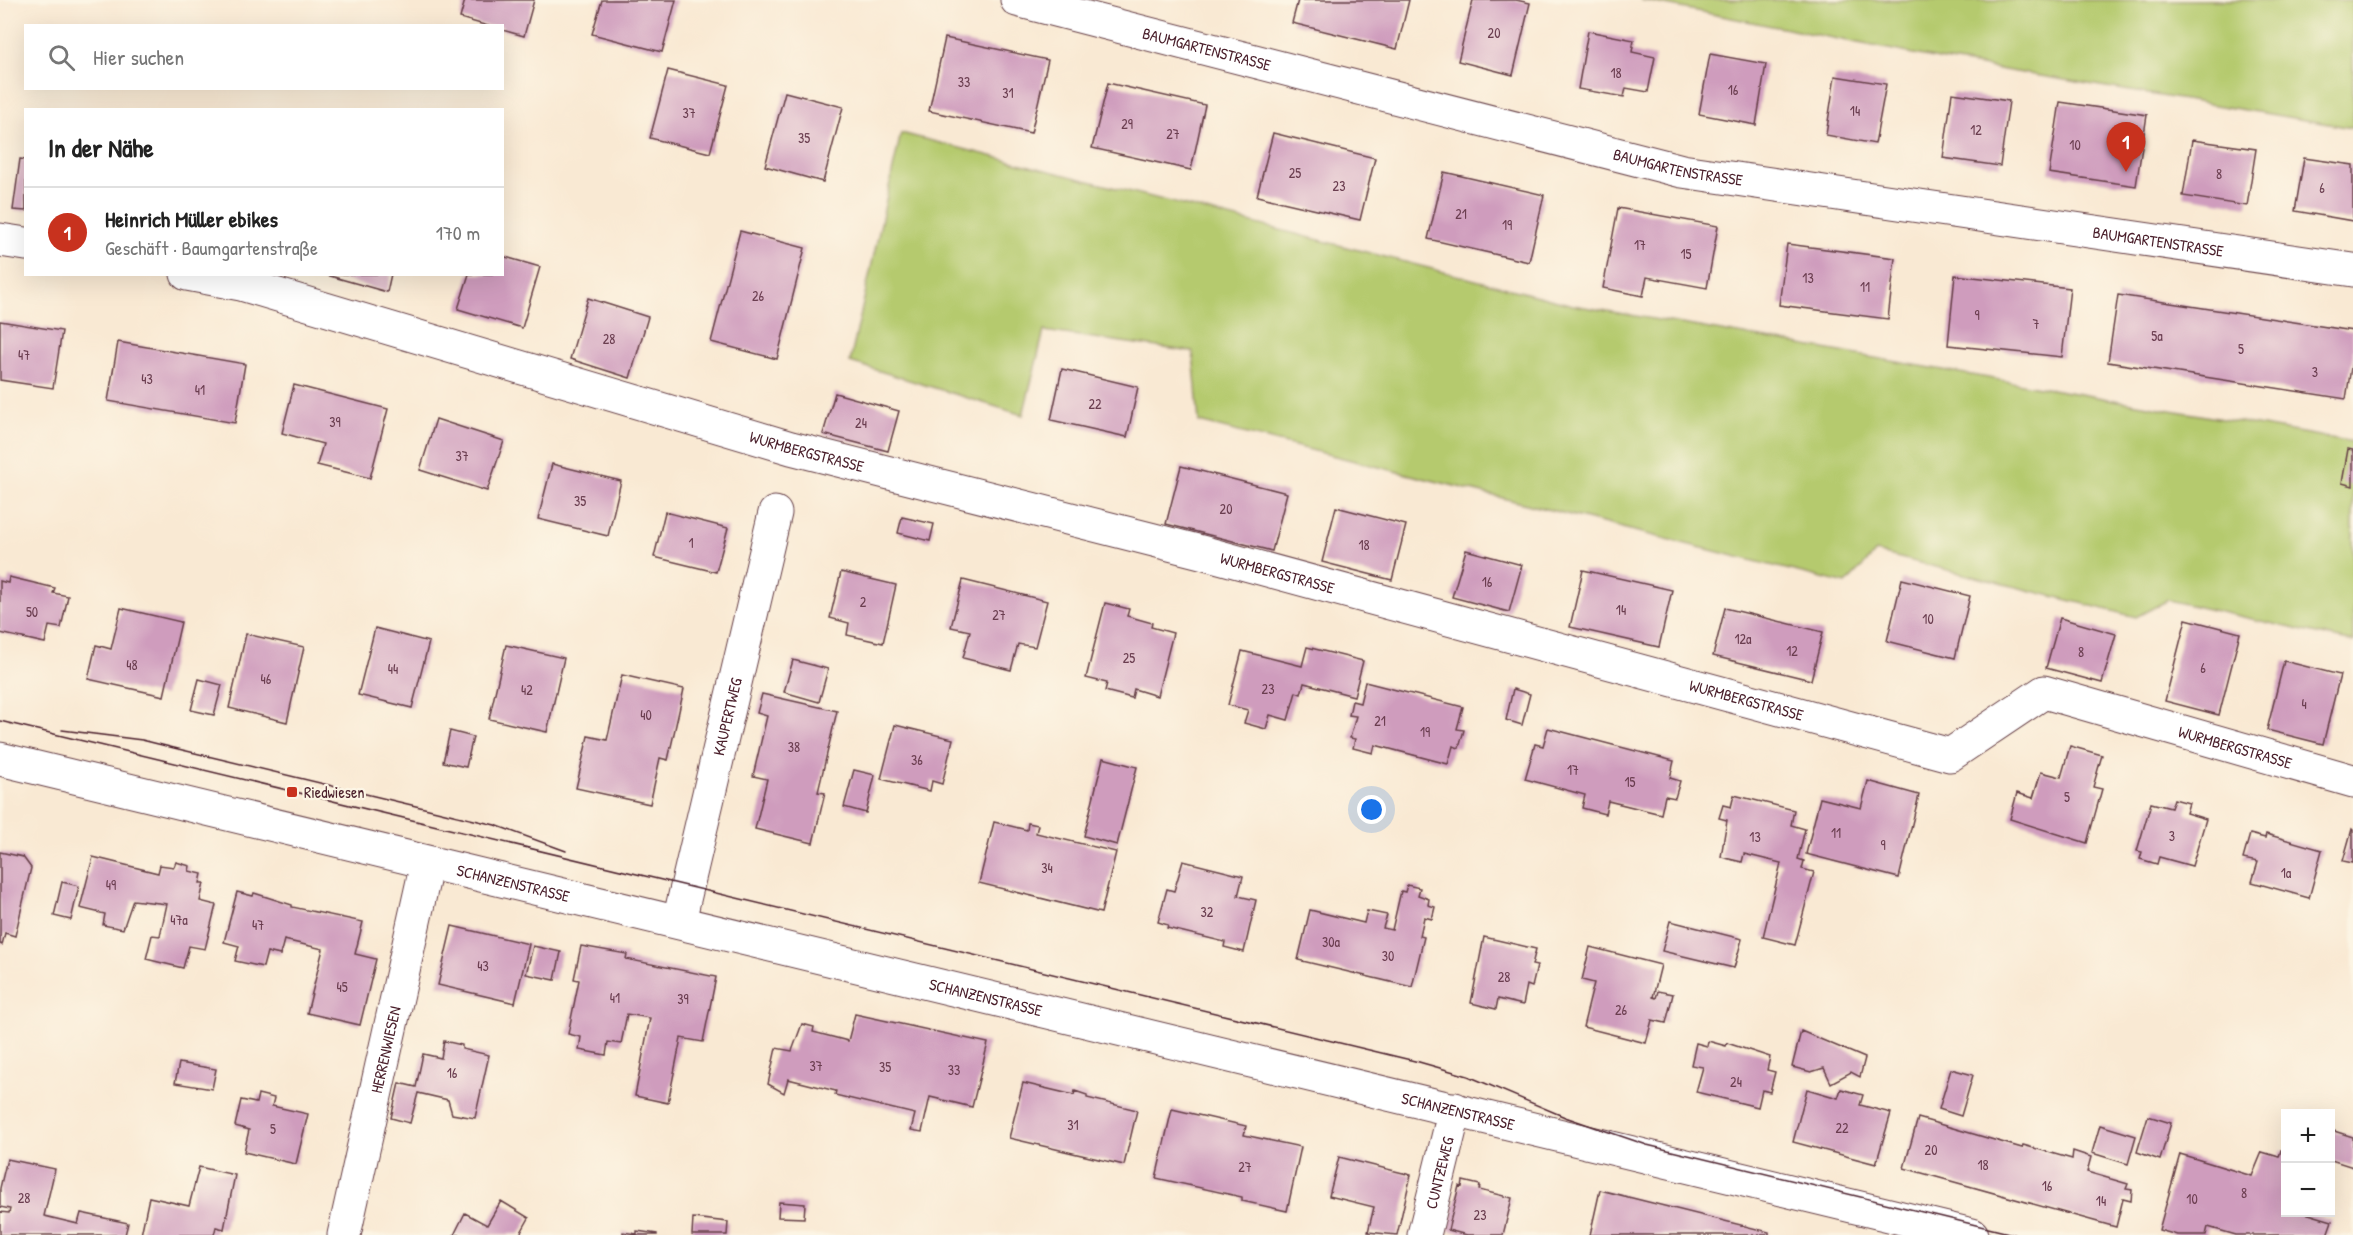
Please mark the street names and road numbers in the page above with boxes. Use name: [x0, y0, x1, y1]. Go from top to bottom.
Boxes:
street label: BAUMGARTENSTRASSE: [1140, 22, 1273, 76]
street label: BAUMGARTENSTRASSE: [1611, 143, 1744, 191]
street label: BAUMGARTENSTRASSE: [2091, 221, 2225, 262]
street label: WURMBERGSTRASSE: [747, 425, 866, 477]
street label: WURMBERGSTRASSE: [1218, 547, 1337, 599]
street label: WURMBERGSTRASSE: [1687, 674, 1806, 726]
street label: KAUPERTWEG: [707, 675, 747, 758]
street label: WURMBERGSTRASSE: [2176, 720, 2295, 774]
street label: SCHANZENSTRASSE: [455, 859, 572, 907]
street label: SCHANZENSTRASSE: [927, 973, 1044, 1021]
street label: HERRENWIESEN: [365, 1004, 406, 1095]
street label: SCHANZENSTRASSE: [1399, 1087, 1517, 1135]
street label: CUNTZEWEG: [1420, 1134, 1459, 1211]

